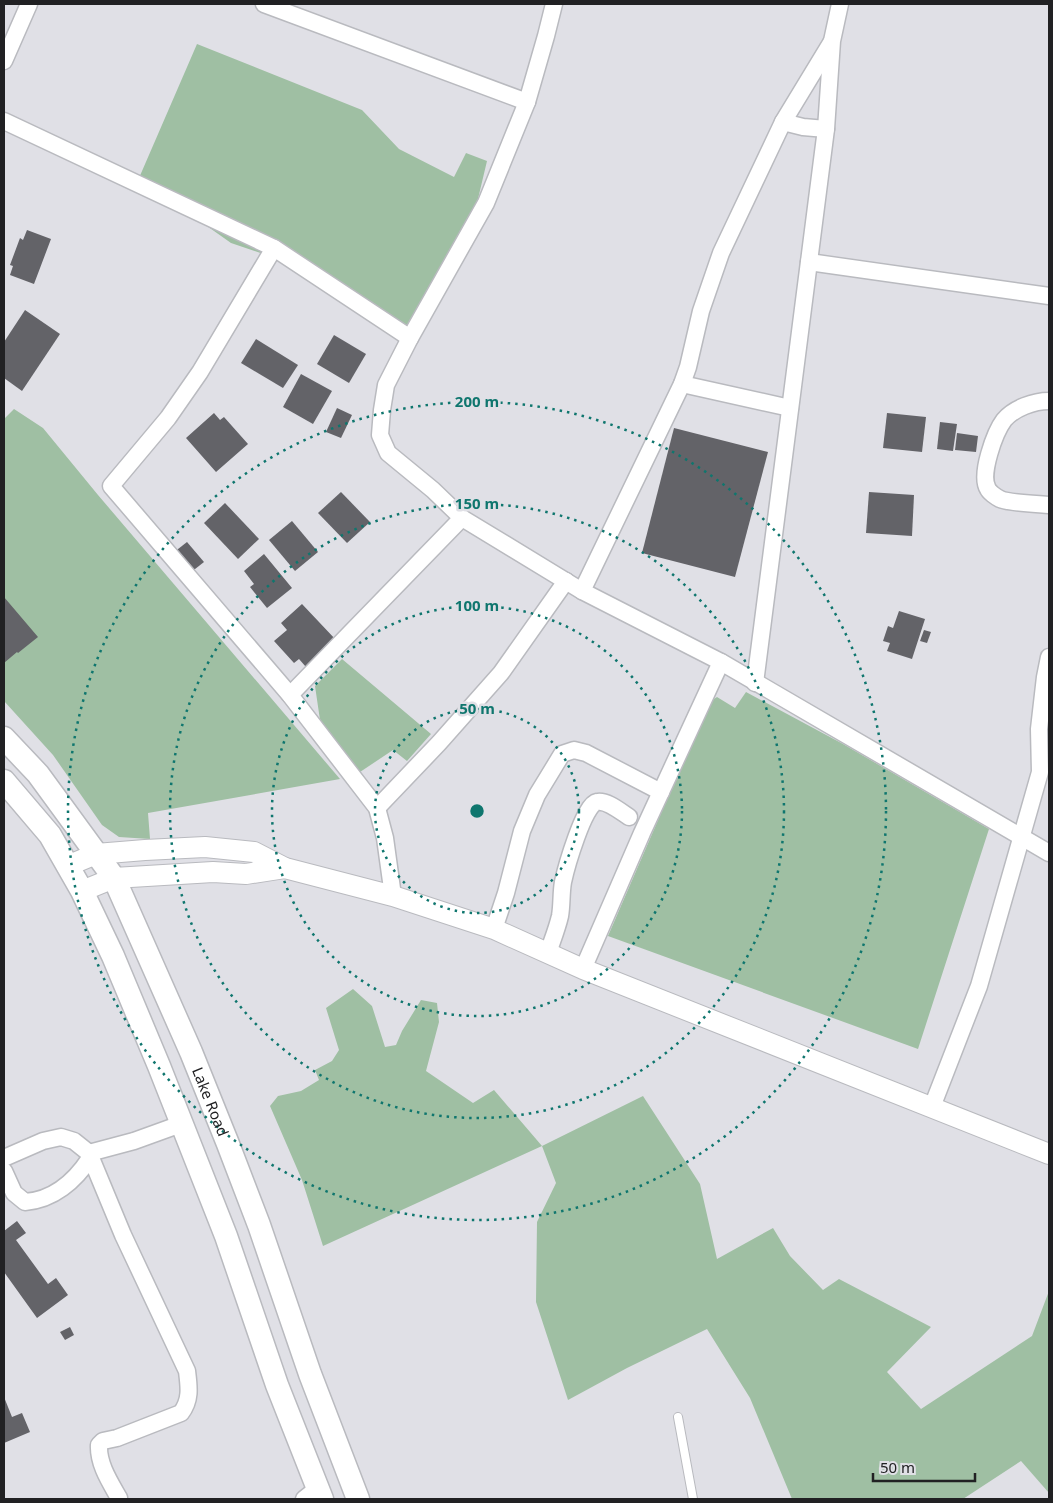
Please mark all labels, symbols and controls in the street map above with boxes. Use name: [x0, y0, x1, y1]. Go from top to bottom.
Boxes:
text: 200 m: [455, 391, 499, 411]
text: 150 m: [455, 493, 499, 513]
text: 100 m: [455, 595, 499, 615]
text: 50 m: [459, 698, 495, 718]
centre of rings: [468, 802, 486, 820]
street label: Lake Road: [188, 1064, 234, 1139]
scale bar: [873, 1450, 976, 1482]
text: 50 m: [880, 1457, 915, 1477]

